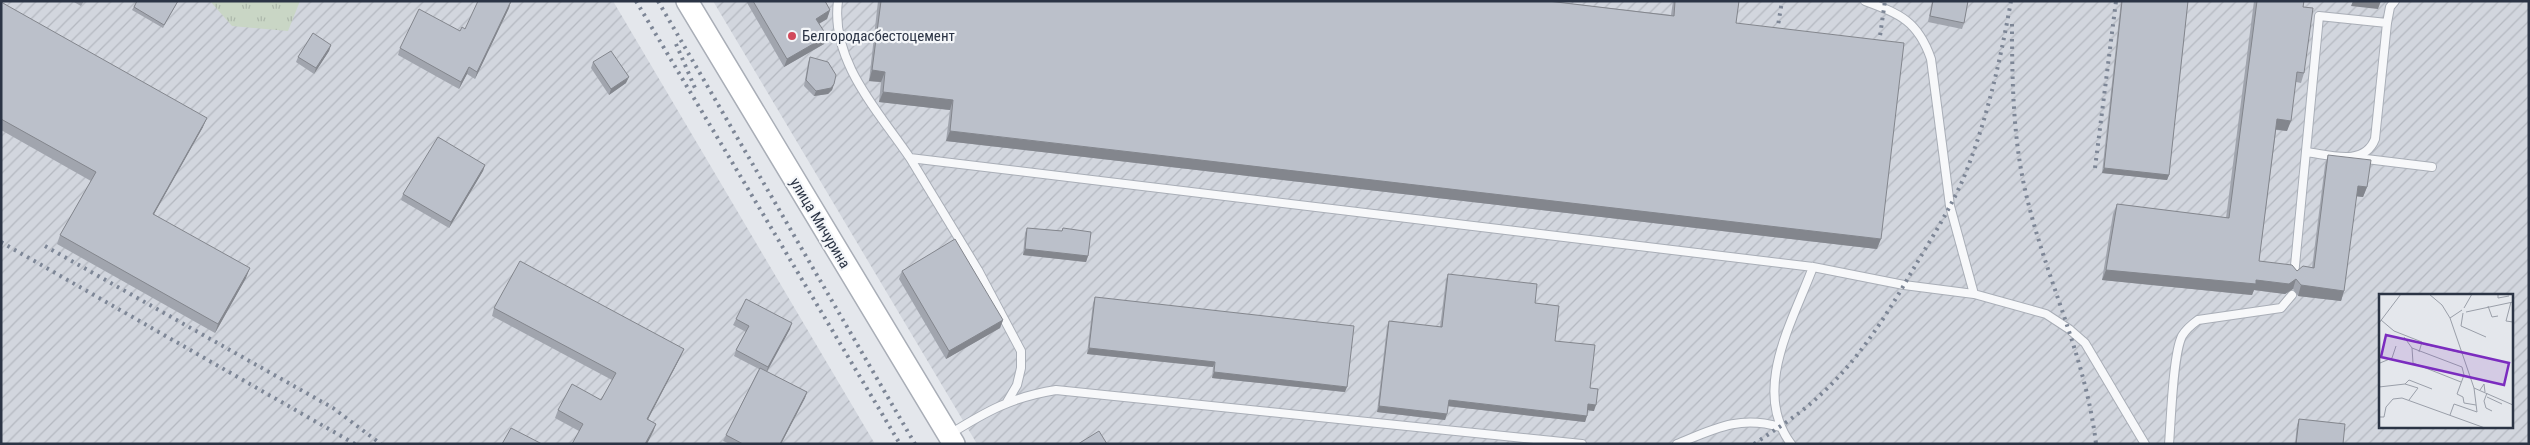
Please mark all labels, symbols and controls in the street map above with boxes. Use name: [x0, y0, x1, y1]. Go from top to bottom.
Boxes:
place label: Белгородасбестоцемент: [802, 27, 955, 45]
marker: Белгородасбестоцемент: [786, 30, 798, 42]
street label: улица Мичурина: [786, 175, 854, 271]
inset map: [2379, 294, 2512, 428]

